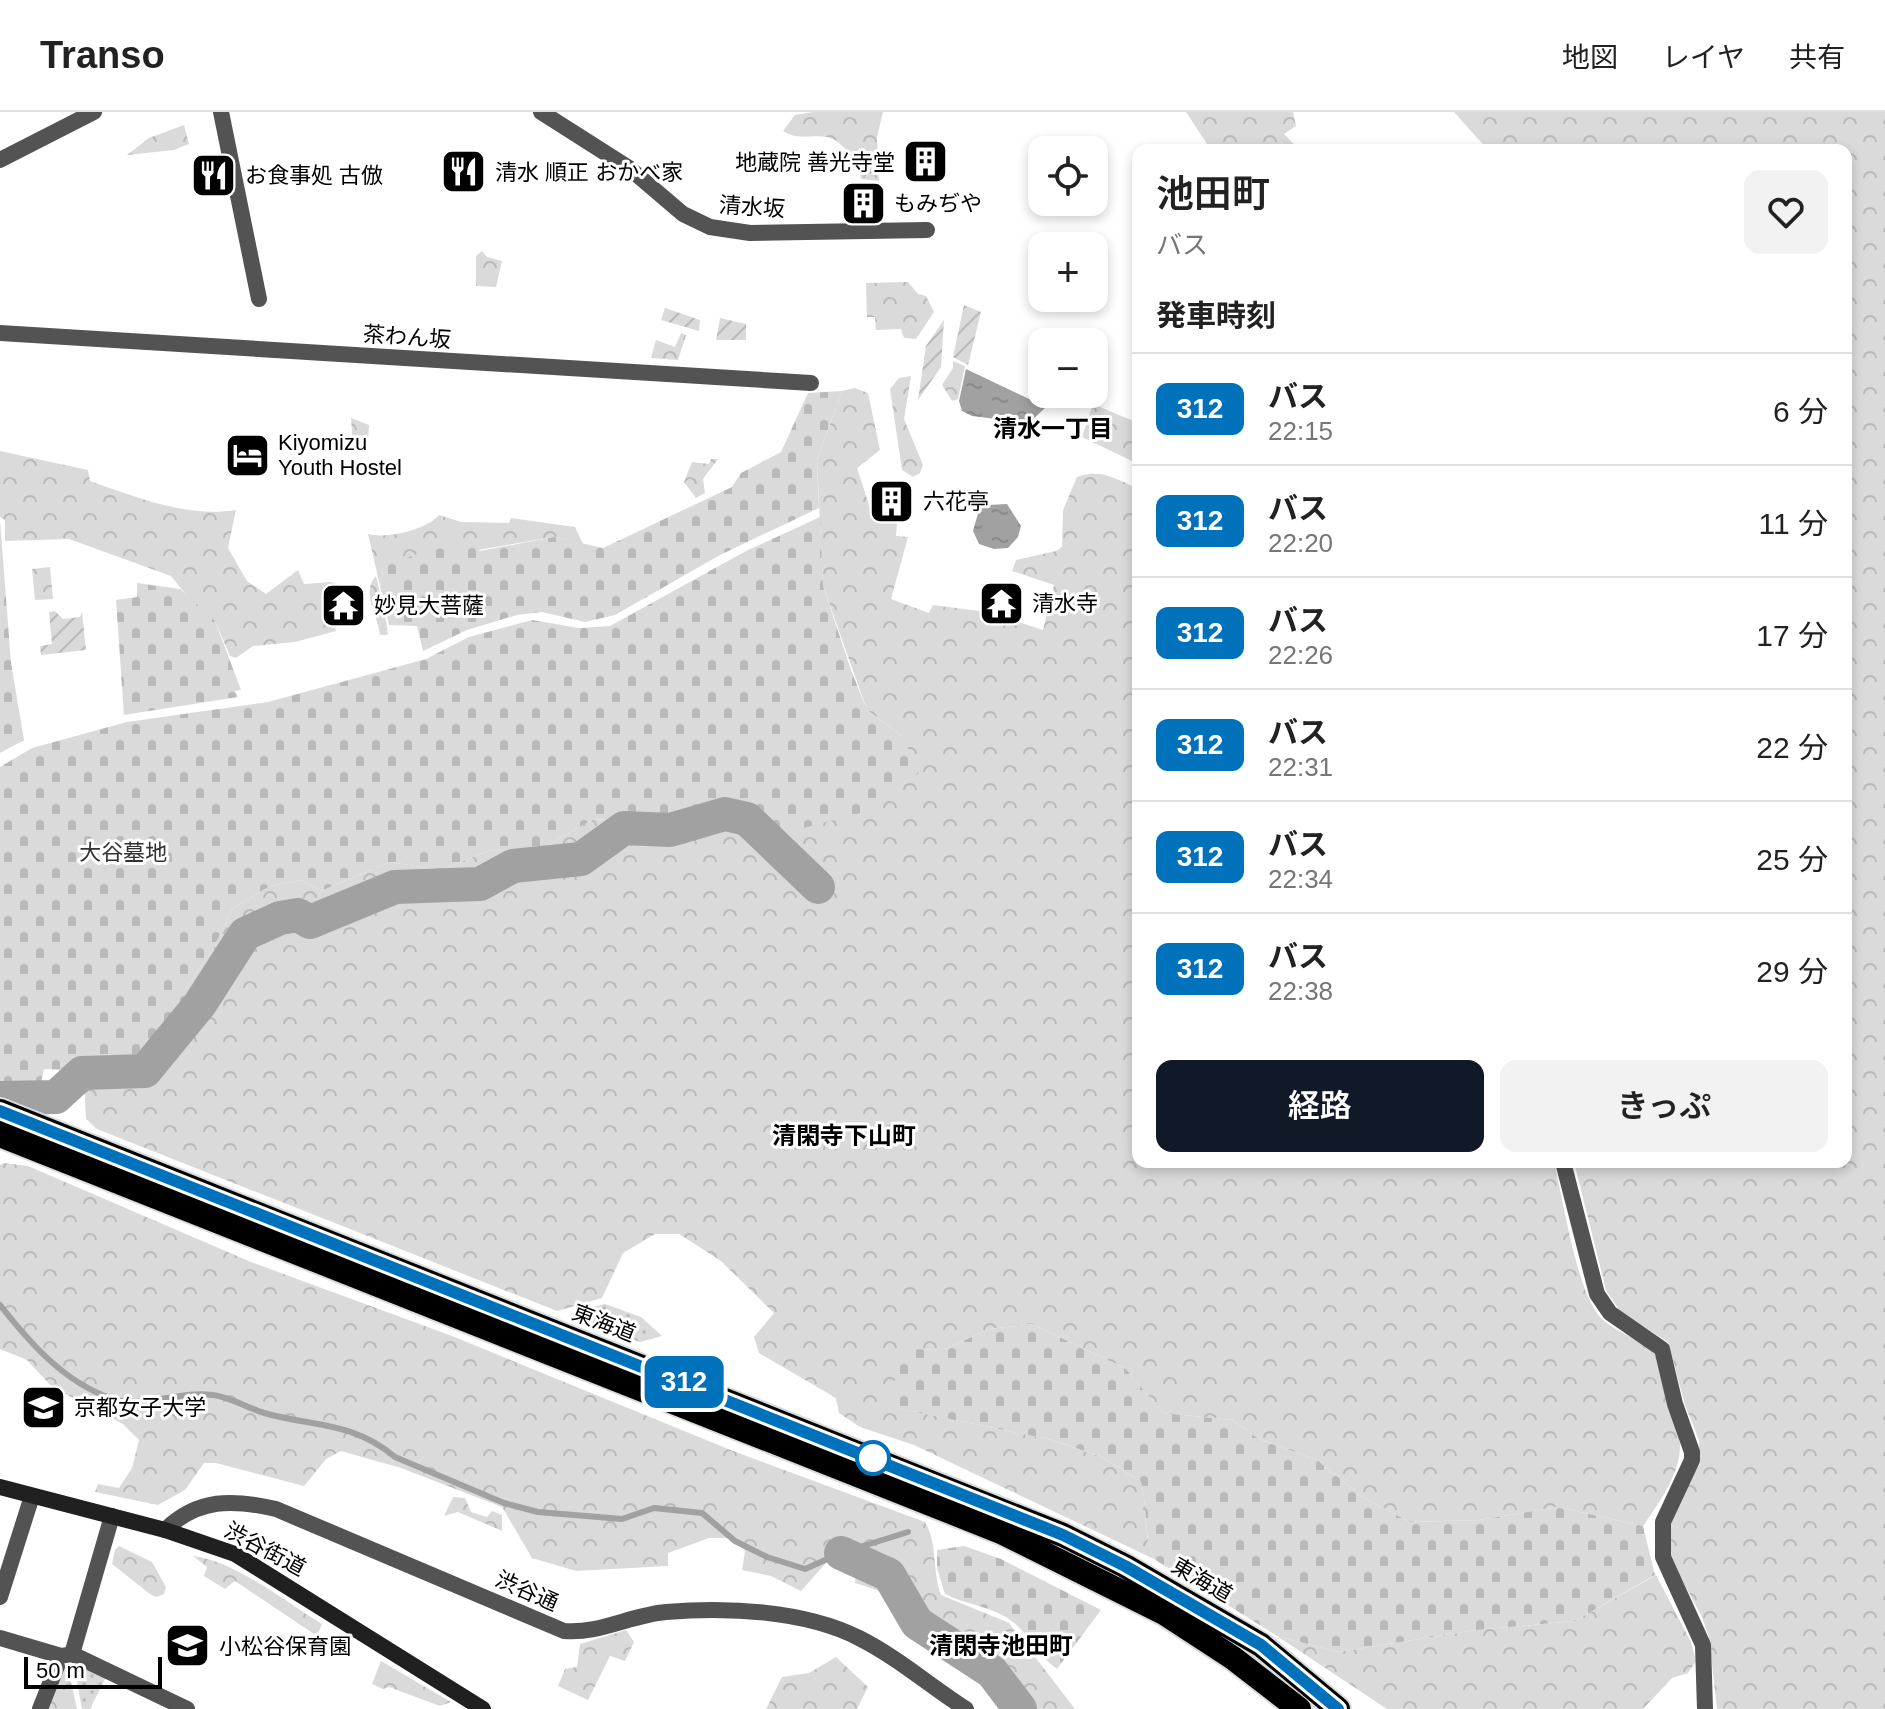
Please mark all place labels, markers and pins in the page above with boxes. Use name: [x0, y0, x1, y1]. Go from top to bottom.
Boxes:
building icon: 地蔵院 善光寺堂: [902, 138, 950, 186]
restaurant icon: 清水 順正 おかべ家: [440, 148, 488, 196]
place label: 地蔵院 善光寺堂: [735, 150, 895, 175]
restaurant icon: お食事処 古倣: [190, 151, 238, 199]
place label: 清水 順正 おかべ家: [495, 160, 683, 185]
place label: お食事処 古倣: [245, 163, 383, 188]
building icon: もみぢや: [839, 179, 887, 227]
place label: もみぢや: [894, 191, 982, 216]
place label: Kiyomizu Youth Hostel: [278, 430, 402, 480]
hotel icon: Kiyomizu Youth Hostel: [223, 431, 271, 479]
building icon: 六花亭: [868, 477, 916, 525]
place label: 六花亭: [923, 489, 989, 514]
temple icon: 清水寺: [977, 579, 1025, 627]
temple icon: 妙見大菩薩: [319, 581, 367, 629]
place label: 清水寺: [1032, 591, 1098, 616]
place label: 妙見大菩薩: [374, 593, 484, 618]
school or university icon: 京都女子大学: [19, 1383, 67, 1431]
place label: 京都女子大学: [74, 1395, 206, 1420]
unlabelled marker: [856, 1441, 890, 1475]
school or university icon: 小松谷保育園: [164, 1622, 212, 1670]
place label: 小松谷保育園: [219, 1634, 351, 1659]

